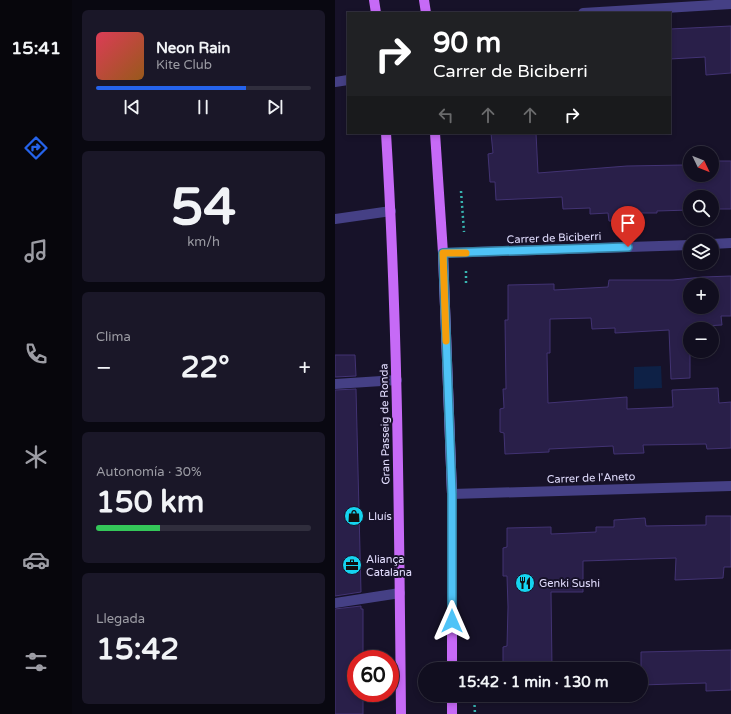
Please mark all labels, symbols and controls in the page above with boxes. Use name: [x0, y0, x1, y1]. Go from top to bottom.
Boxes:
text: 90 m: [433, 26, 501, 60]
icon: right: [367, 28, 419, 80]
text: 15:41: [11, 37, 61, 59]
text: Neon Rain: [156, 39, 230, 57]
text: Kite Club: [156, 57, 212, 73]
text: Carrer de Biciberri: [433, 60, 588, 82]
icon: previous: [121, 96, 143, 118]
icon: pause: [192, 96, 214, 118]
icon: next: [264, 96, 286, 118]
icon: left: [435, 104, 457, 126]
icon: ahead: [477, 104, 499, 126]
icon: ahead: [519, 104, 541, 126]
icon: right: [561, 104, 583, 126]
icon: directions: [22, 134, 50, 162]
north arrow: [683, 146, 719, 182]
map controls: [683, 146, 719, 358]
text: 54: [171, 176, 236, 239]
button: search: [683, 190, 719, 226]
pin: [611, 206, 645, 247]
icon: arrive: [617, 212, 639, 234]
street label: Carrer de Biciberri: [506, 230, 602, 246]
text: km/h: [187, 234, 220, 250]
button: layers: [683, 234, 719, 270]
icon: music: [22, 237, 50, 265]
button: +: [683, 278, 719, 314]
button: −: [683, 322, 719, 358]
text: Clima: [96, 329, 131, 345]
icon: phone: [22, 340, 50, 368]
text: 22°: [181, 349, 230, 386]
text: −: [96, 355, 112, 381]
text: +: [299, 355, 311, 381]
street label: Gran Passeig de Ronda: [377, 363, 393, 485]
icon: climate: [22, 443, 50, 471]
text: Autonomía · 30%: [96, 464, 202, 480]
street label: Carrer de l'Aneto: [547, 470, 636, 486]
text: 150 km: [96, 484, 204, 521]
shop icon: Lluís: [343, 505, 365, 527]
place label: Lluís: [368, 510, 392, 523]
icon: car: [22, 546, 50, 574]
place label: Aliança Catalana: [366, 553, 412, 579]
office icon: Aliança Catalana: [341, 554, 363, 576]
restaurant icon: Genki Sushi: [514, 572, 536, 594]
place label: Genki Sushi: [539, 577, 600, 590]
position arrow: [431, 600, 473, 642]
text: Llegada: [96, 611, 145, 627]
text: 15:42: [96, 631, 179, 668]
icon: filters: [22, 648, 50, 676]
speed limit sign: 60: [347, 650, 399, 702]
text: 15:42 · 1 min · 130 m: [458, 673, 608, 691]

